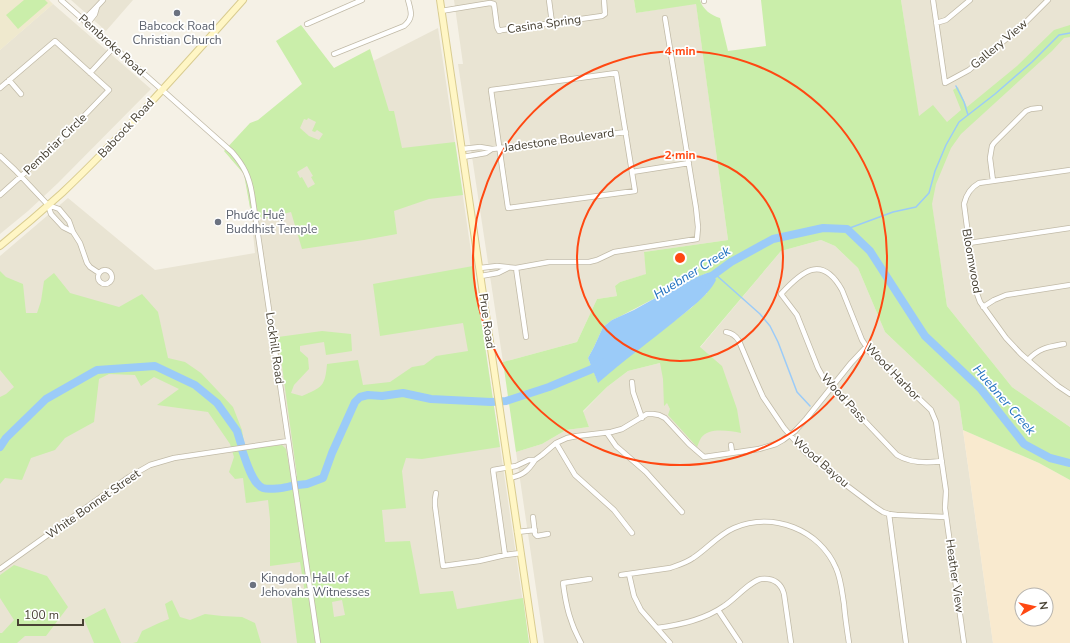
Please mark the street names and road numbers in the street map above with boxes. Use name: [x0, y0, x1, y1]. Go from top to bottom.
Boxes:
street label: Pembroke Road: [75, 11, 149, 79]
street label: Casina Spring: [506, 11, 582, 37]
street label: Gallery View: [967, 15, 1031, 73]
street label: Babcock Road: [94, 95, 158, 161]
street label: Pembriar Circle: [20, 110, 90, 178]
street label: Jadestone Boulevard: [502, 124, 615, 156]
street label: Bloomwood: [958, 227, 986, 295]
street label: Prue Road: [475, 292, 499, 350]
street label: Lockhill Road: [262, 311, 288, 385]
street label: Wood Harbor: [862, 340, 925, 405]
street label: Wood Pass: [818, 370, 871, 426]
street label: Wood Bayou: [789, 433, 853, 491]
street label: White Bonnet Street: [43, 465, 144, 542]
street label: Heather View: [942, 538, 968, 614]

